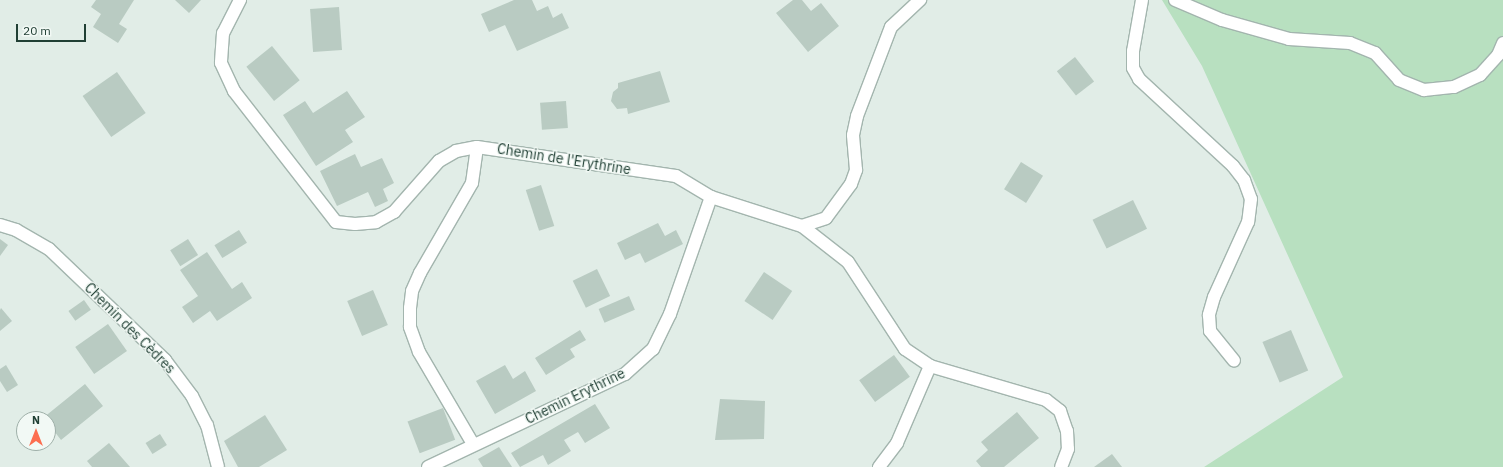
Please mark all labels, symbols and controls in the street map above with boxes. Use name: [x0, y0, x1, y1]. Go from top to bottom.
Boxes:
scale bar: [18, 16, 88, 42]
text: 20 m: [23, 23, 51, 38]
street label: Chemin de l'Erythrine: [496, 140, 632, 178]
street label: Chemin des Cèdres: [81, 279, 179, 377]
street label: Chemin Erythrine: [522, 365, 628, 427]
north arrow: [16, 411, 56, 451]
text: N: [32, 413, 40, 427]

